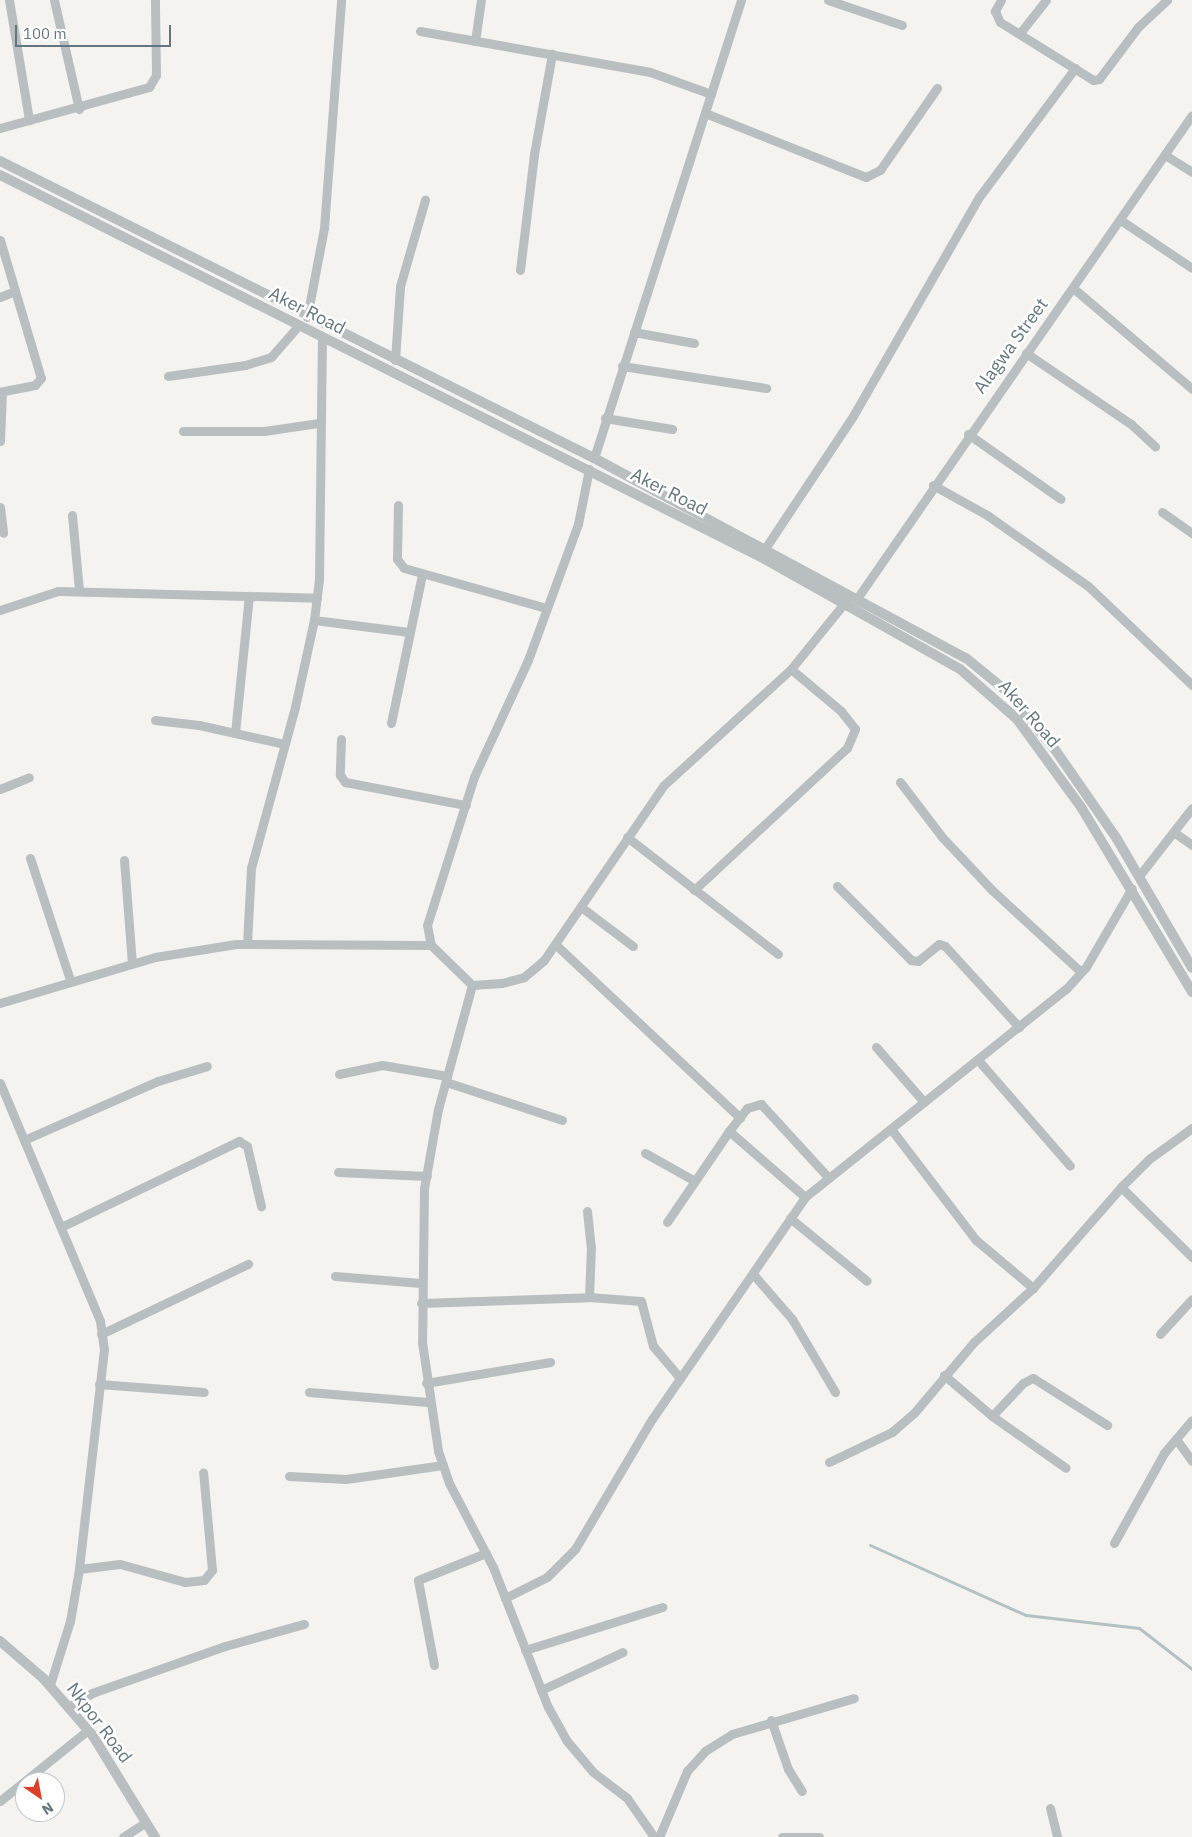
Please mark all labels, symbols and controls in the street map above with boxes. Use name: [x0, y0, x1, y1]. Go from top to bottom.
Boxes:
scale bar: [18, 15, 174, 47]
text: 100 m: [23, 24, 67, 43]
street label: Aker Road: [265, 283, 349, 339]
street label: Alagwa Street: [969, 294, 1053, 398]
street label: Aker Road: [627, 464, 711, 520]
street label: Aker Road: [994, 676, 1064, 752]
street label: Nkpor Road: [62, 1679, 136, 1767]
north arrow: [15, 1772, 65, 1822]
text: N: [38, 1798, 57, 1819]

